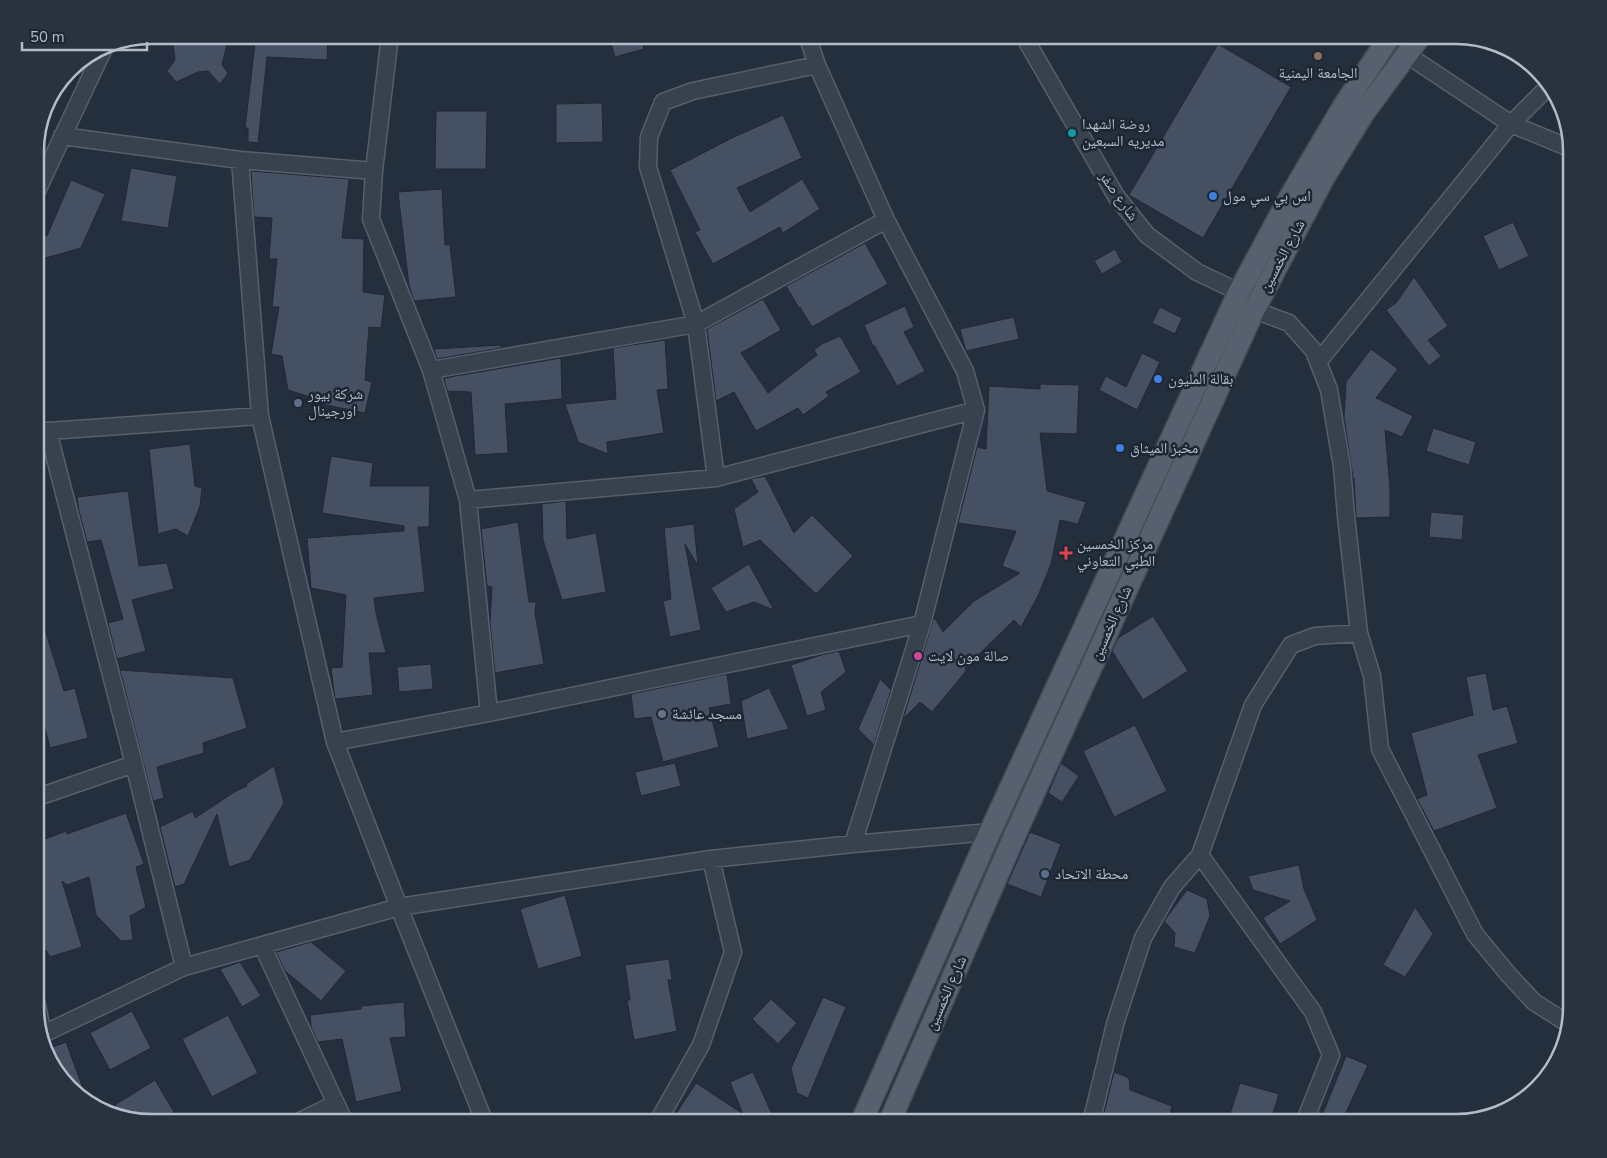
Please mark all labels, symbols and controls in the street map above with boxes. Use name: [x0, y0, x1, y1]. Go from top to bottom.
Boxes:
scale bar: [22, 20, 148, 52]
text: 50 m: [30, 27, 65, 47]
marker: الجامعة اليمنية: [1312, 50, 1324, 62]
place label: الجامعة اليمنية: [1278, 63, 1358, 83]
place label: روضة الشهدا مديريه السبعين: [1082, 114, 1165, 151]
marker: روضة الشهدا مديريه السبعين: [1066, 127, 1078, 139]
street label: شارع صفر: [1094, 166, 1143, 225]
place label: اس بي سي مول: [1223, 186, 1311, 208]
marker: اس بي سي مول: [1207, 190, 1219, 202]
street label: شارع الخمسين: [1255, 216, 1310, 296]
place label: بقالة المليون: [1168, 369, 1233, 389]
marker: بقالة المليون: [1152, 373, 1164, 385]
place label: شركة بيور اورجينال: [307, 384, 363, 421]
marker: شركة بيور اورجينال: [292, 397, 304, 409]
place label: مخبز الميثاق: [1130, 438, 1199, 458]
marker: مخبز الميثاق: [1114, 442, 1126, 454]
place label: مركز الخمسين الطبي التعاوني: [1077, 534, 1155, 573]
marker: مركز الخمسين الطبي التعاوني: [1059, 546, 1073, 560]
street label: شارع الخمسين: [1086, 583, 1136, 663]
place label: صالة مون لايت: [928, 646, 1009, 666]
marker: صالة مون لايت: [912, 650, 924, 662]
place label: مسجد عائشة: [672, 704, 742, 724]
marker: مسجد عائشة: [656, 708, 668, 720]
place label: محطة الاتحاد: [1055, 864, 1129, 884]
marker: محطة الاتحاد: [1039, 868, 1051, 880]
street label: شارع الخمسين: [921, 953, 971, 1033]

